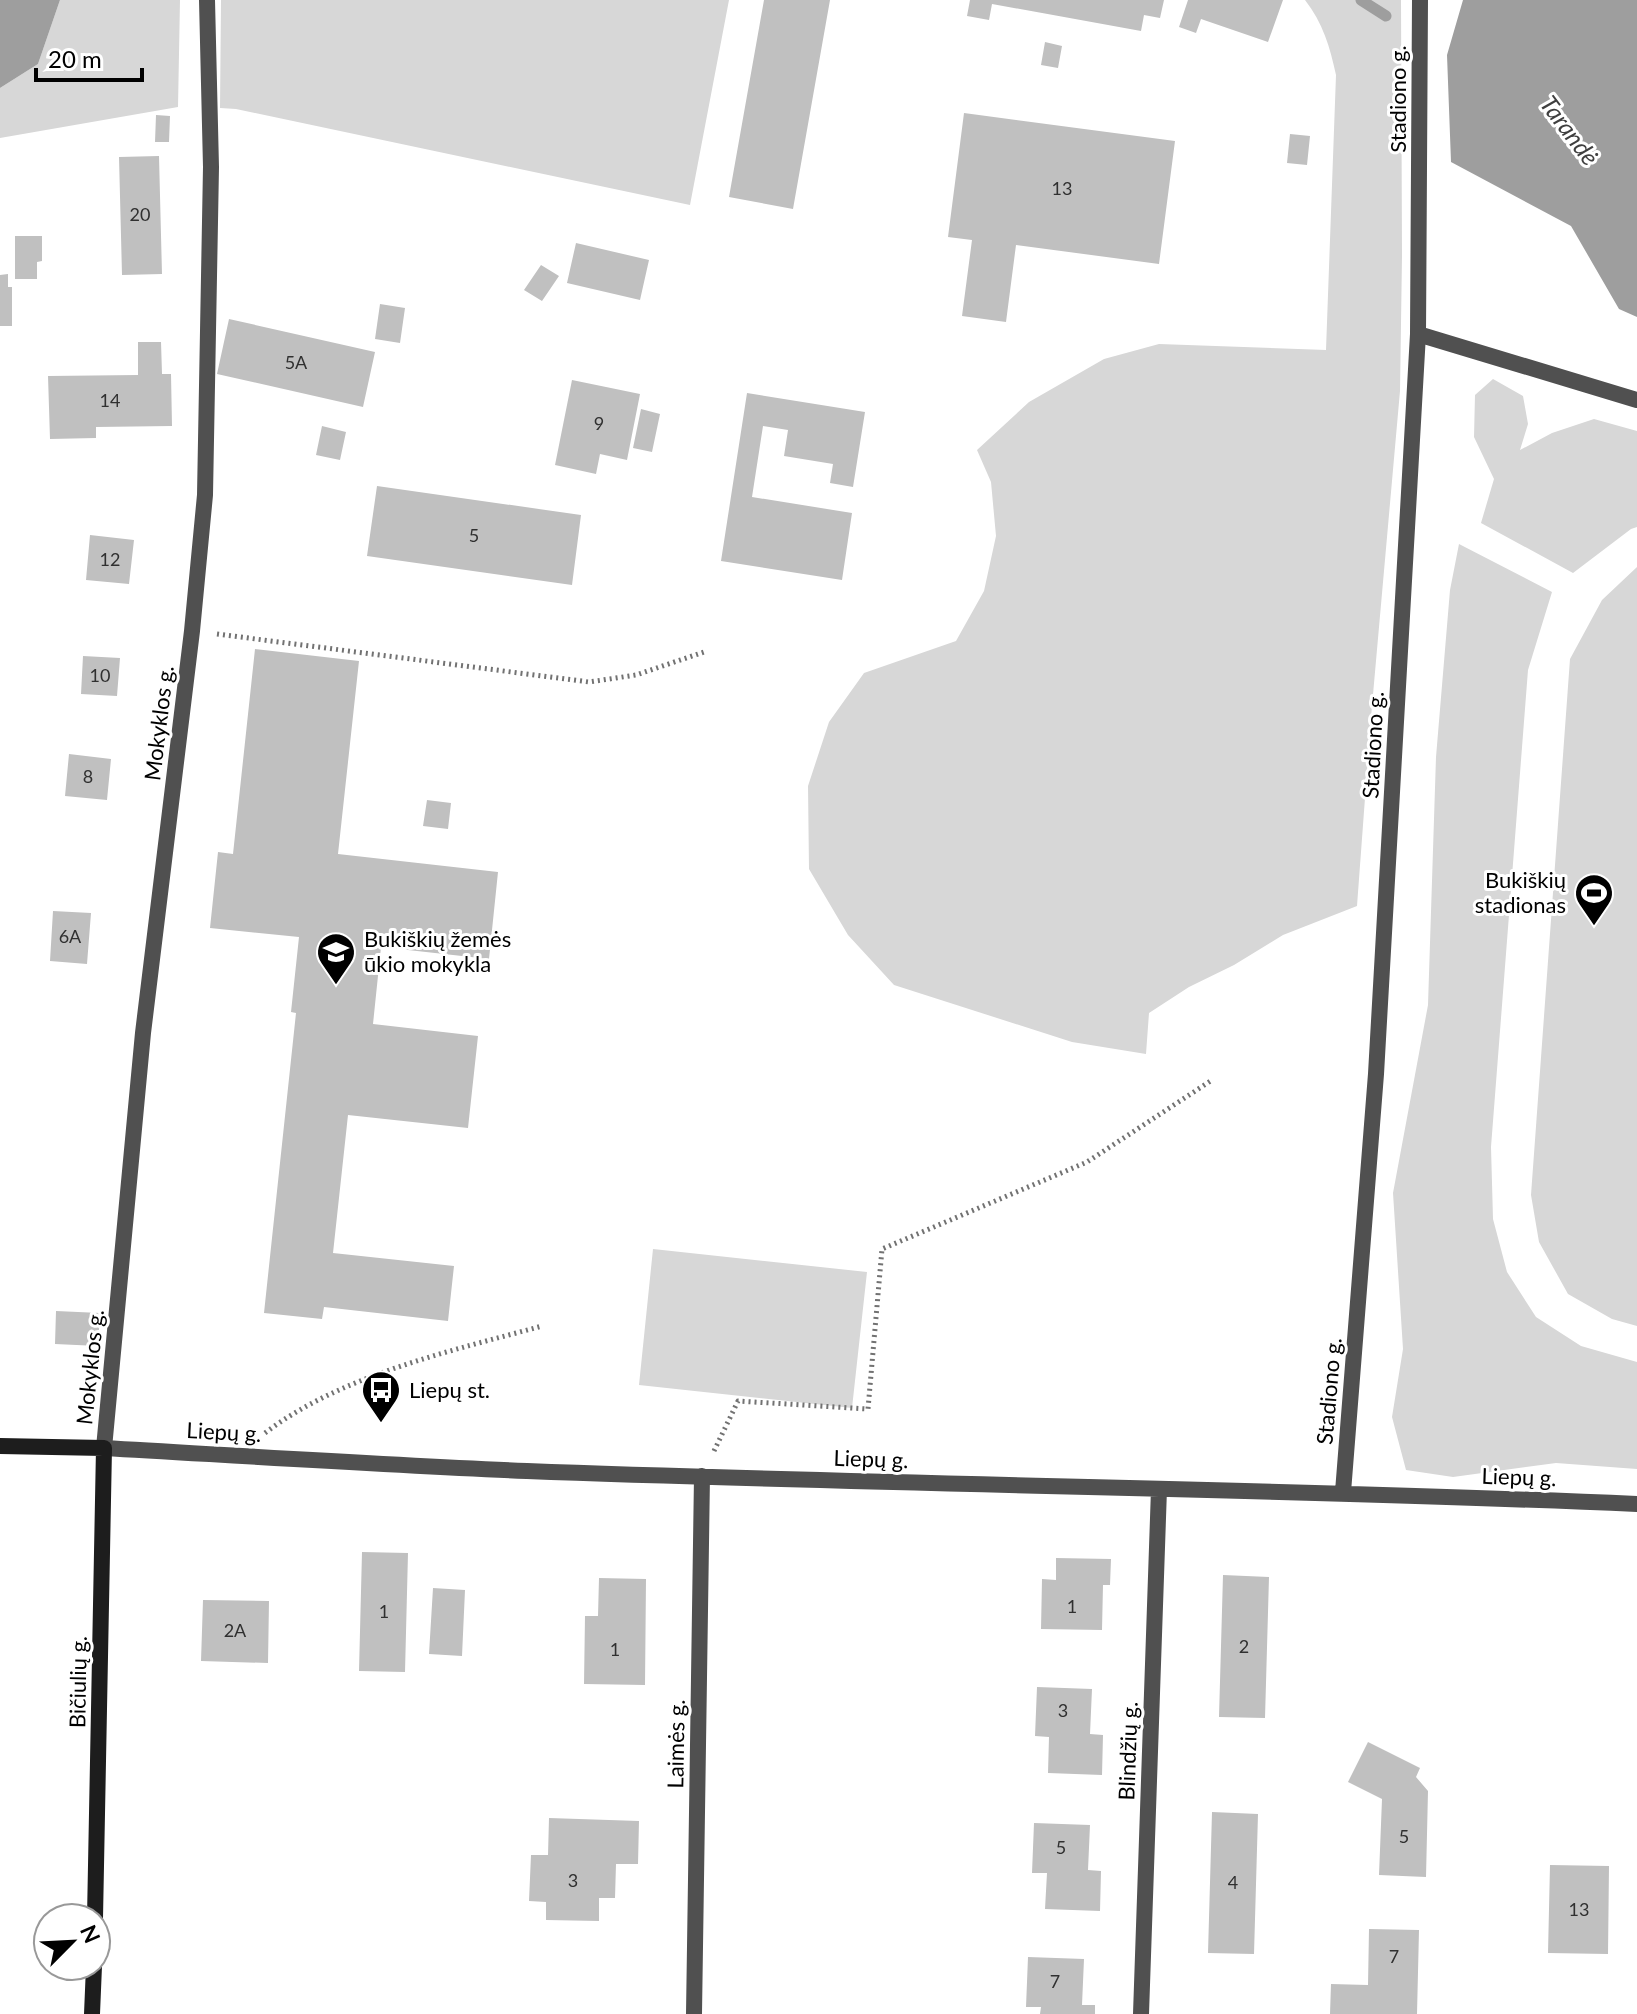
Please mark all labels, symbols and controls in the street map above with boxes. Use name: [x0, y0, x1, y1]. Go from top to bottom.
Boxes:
scale bar: [36, 32, 142, 82]
text: 20 m: [48, 44, 102, 73]
street label: Stadiono g.: [1384, 45, 1411, 153]
water label: Tarandė: [1535, 90, 1606, 171]
house number: 13: [1052, 177, 1072, 199]
house number: 20: [130, 203, 150, 225]
house number: 5A: [285, 351, 308, 373]
house number: 14: [100, 389, 120, 411]
house number: 9: [594, 412, 604, 434]
house number: 5: [469, 524, 479, 546]
house number: 12: [100, 548, 120, 570]
house number: 10: [90, 664, 110, 686]
street label: Mokyklos g.: [138, 664, 179, 782]
street label: Stadiono g.: [1356, 691, 1389, 799]
house number: 8: [83, 765, 93, 787]
place label: Bukiškių stadionas: [1475, 866, 1566, 918]
sports icon: Bukiškių stadionas: [1573, 872, 1615, 927]
house number: 6A: [59, 925, 82, 947]
place label: Bukiškių žemės ūkio mokykla: [364, 925, 511, 977]
school or university icon: Bukiškių žemės ūkio mokykla: [315, 931, 357, 986]
street label: Mokyklos g.: [70, 1308, 109, 1426]
street label: Stadiono g.: [1310, 1336, 1347, 1446]
bus stop icon: Liepų st.: [360, 1369, 402, 1424]
place label: Liepų st.: [409, 1376, 490, 1403]
street label: Liepų g.: [186, 1416, 262, 1447]
street label: Liepų g.: [833, 1444, 909, 1473]
street label: Liepų g.: [1481, 1462, 1557, 1491]
house number: 1: [1067, 1595, 1077, 1617]
house number: 1: [379, 1600, 389, 1622]
house number: 2A: [224, 1619, 247, 1641]
house number: 2: [1239, 1635, 1249, 1657]
street label: Bičiulių g.: [63, 1636, 92, 1728]
house number: 1: [610, 1638, 620, 1660]
street label: Laimės g.: [661, 1699, 690, 1789]
house number: 3: [1058, 1699, 1068, 1721]
street label: Blindžių g.: [1112, 1701, 1143, 1801]
house number: 5: [1399, 1825, 1409, 1847]
house number: 5: [1056, 1836, 1066, 1858]
house number: 3: [568, 1869, 578, 1891]
house number: 4: [1228, 1871, 1238, 1893]
house number: 13: [1569, 1898, 1589, 1920]
north arrow: [32, 1902, 112, 1982]
text: N: [75, 1920, 107, 1947]
house number: 7: [1389, 1945, 1399, 1967]
house number: 7: [1050, 1970, 1060, 1992]

